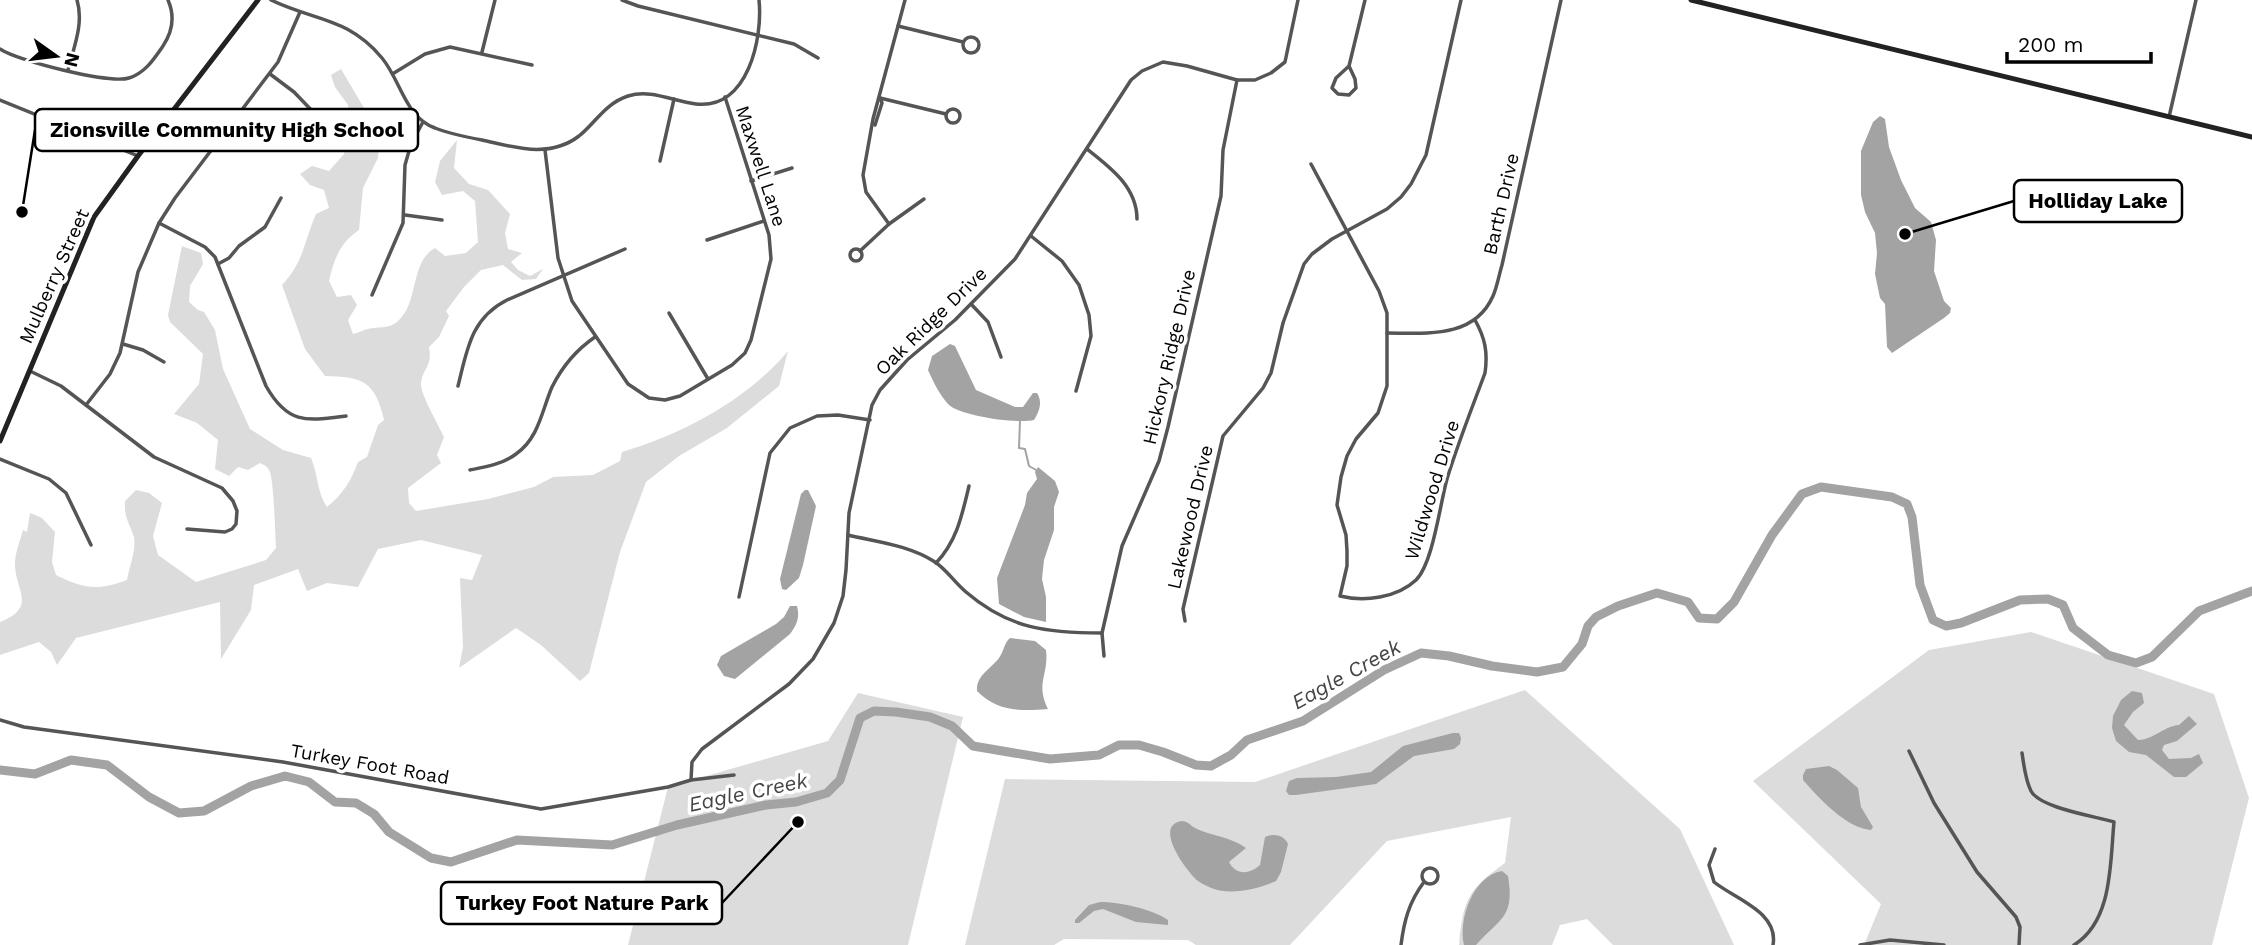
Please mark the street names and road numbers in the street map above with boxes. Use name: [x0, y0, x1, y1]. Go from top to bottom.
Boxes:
street label: Maxwell Lane: [731, 103, 791, 229]
street label: Barth Drive: [1478, 151, 1524, 257]
street label: Mulberry Street: [14, 205, 94, 347]
street label: Oak Ridge Drive: [870, 262, 992, 380]
street label: Hickory Ridge Drive: [1138, 267, 1200, 447]
street label: Wildwood Drive: [1400, 417, 1464, 563]
street label: Lakewood Drive: [1162, 443, 1218, 591]
street label: Turkey Foot Road: [289, 739, 451, 789]

